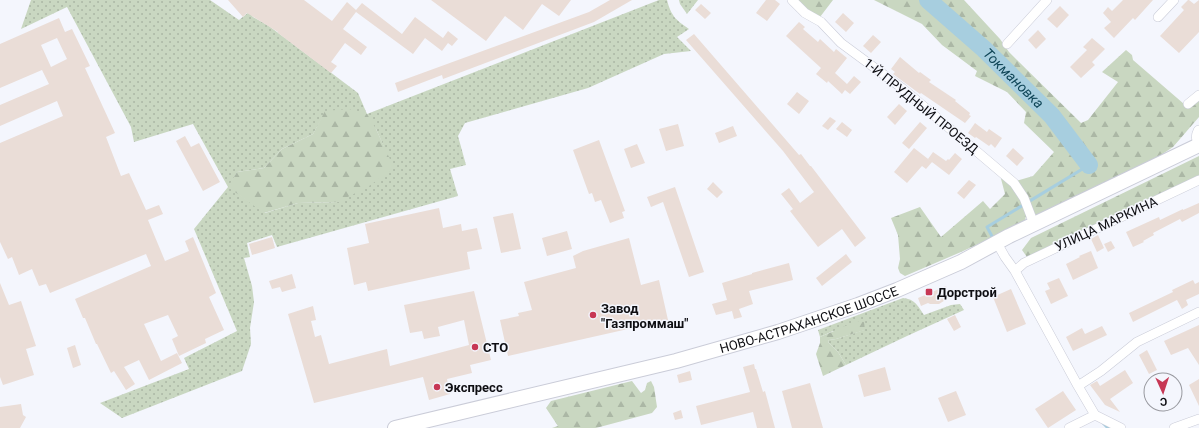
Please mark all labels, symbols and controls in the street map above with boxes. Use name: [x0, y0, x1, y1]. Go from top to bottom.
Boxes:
water label: Токмановка: [980, 45, 1047, 111]
street label: 1-Й ПРУДНЫЙ ПРОЕЗД: [861, 55, 981, 157]
street label: УЛИЦА МАРКИНА: [1052, 193, 1160, 254]
street label: НОВО-АСТРАХАНСКОЕ ШОССЕ: [718, 283, 900, 356]
place label: Дорстрой: [937, 285, 997, 300]
marker: Дорстрой: [924, 287, 934, 297]
place label: Завод "Газпроммаш": [601, 301, 689, 331]
marker: Завод "Газпроммаш": [588, 310, 598, 320]
place label: СТО: [483, 340, 508, 355]
marker: СТО: [470, 342, 480, 352]
north arrow: [1143, 372, 1183, 412]
place label: Экспресс: [445, 380, 503, 395]
marker: Экспресс: [432, 382, 442, 392]
text: С: [1160, 395, 1167, 408]

